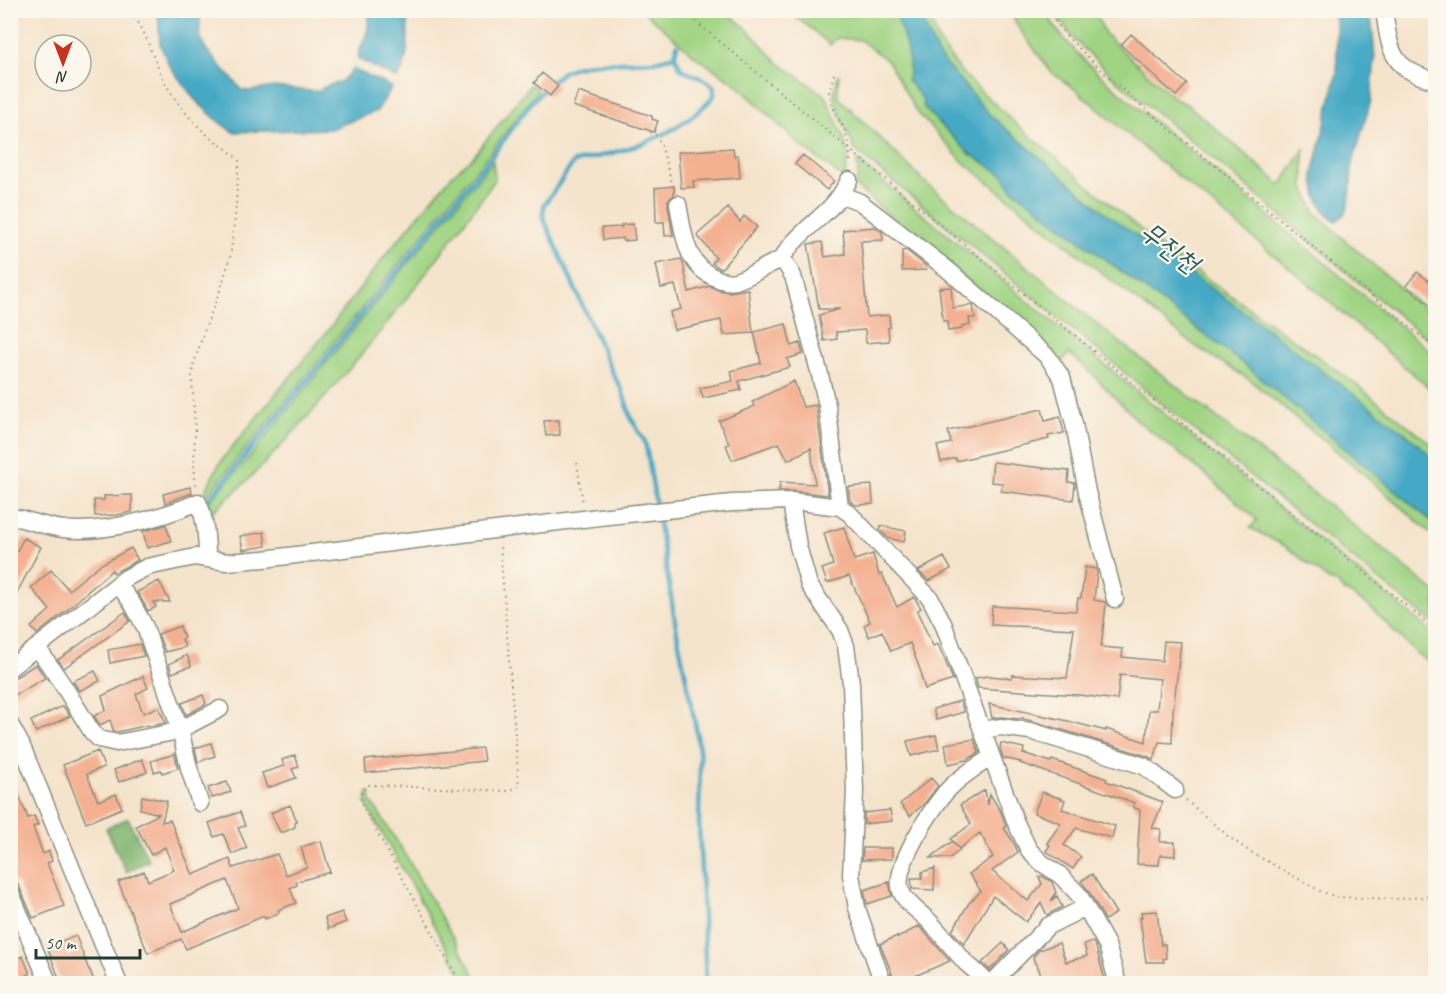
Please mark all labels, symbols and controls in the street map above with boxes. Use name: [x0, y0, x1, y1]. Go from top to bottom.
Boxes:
north arrow: [33, 33, 93, 93]
text: N: [55, 67, 68, 87]
water label: 무진천: [1134, 214, 1208, 282]
scale bar: [36, 922, 140, 960]
text: 50 m: [45, 932, 78, 954]

